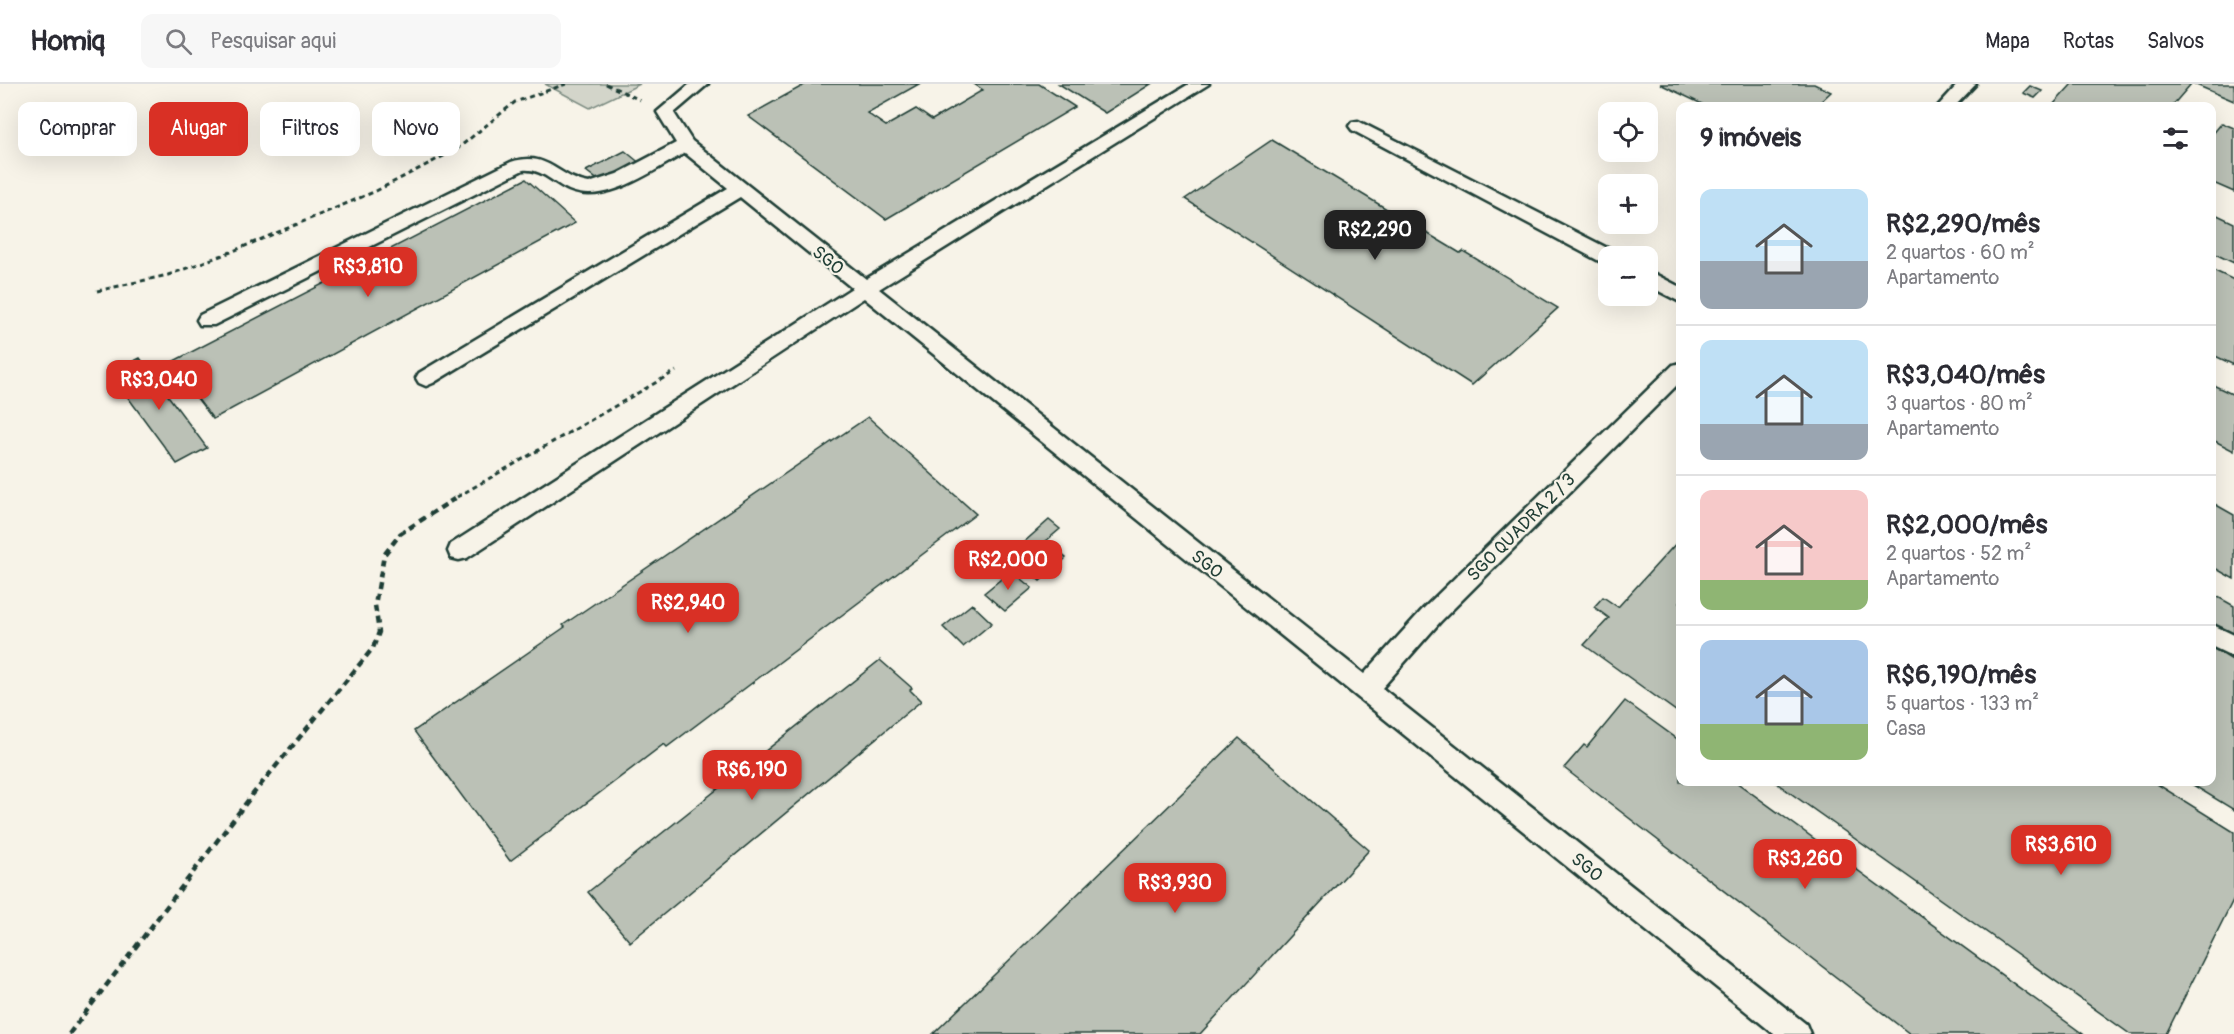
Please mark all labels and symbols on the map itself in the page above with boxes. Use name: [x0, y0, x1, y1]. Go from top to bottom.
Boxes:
pin: R$2,290: [1320, 210, 1430, 261]
street label: SGO: [807, 241, 848, 280]
pin: R$3,810: [313, 247, 423, 298]
pin: R$3,040: [104, 360, 214, 411]
street label: SGO QUADRA 2 / 3: [1462, 468, 1580, 586]
pin: R$2,000: [953, 540, 1063, 591]
street label: SGO: [1186, 545, 1227, 584]
pin: R$2,940: [633, 583, 743, 634]
pin: R$6,190: [697, 750, 807, 801]
pin: R$3,610: [2006, 825, 2116, 876]
pin: R$3,260: [1750, 839, 1860, 890]
street label: SGO: [1566, 848, 1607, 887]
pin: R$3,930: [1120, 863, 1230, 914]

